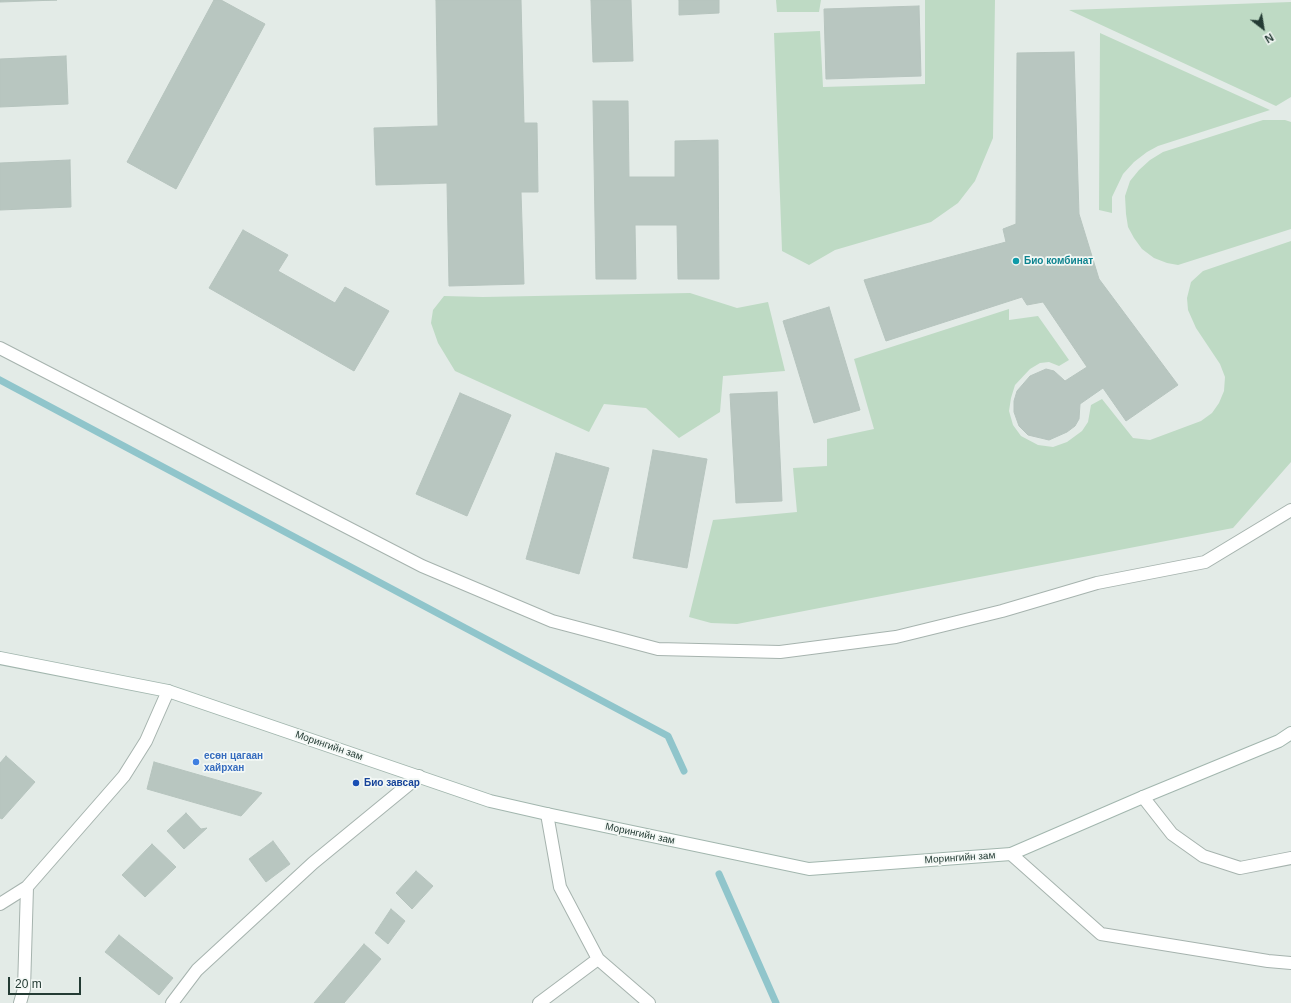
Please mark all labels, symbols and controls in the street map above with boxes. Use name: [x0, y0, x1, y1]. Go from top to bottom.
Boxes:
north arrow: [1243, 8, 1283, 48]
text: N: [1263, 31, 1276, 45]
place label: Био комбинат: [1024, 255, 1093, 267]
marker: Био комбинат: [1011, 256, 1021, 266]
street label: Морингийн зам: [294, 729, 364, 763]
place label: есөн цагаан хайрхан: [204, 750, 263, 774]
marker: есөн цагаан хайрхан: [191, 757, 201, 767]
place label: Био завсар: [364, 777, 420, 789]
marker: Био завсар: [351, 778, 361, 788]
street label: Морингийн зам: [604, 821, 676, 847]
street label: Морингийн зам: [924, 850, 996, 866]
scale bar: [10, 969, 83, 995]
text: 20 m: [15, 977, 42, 991]

